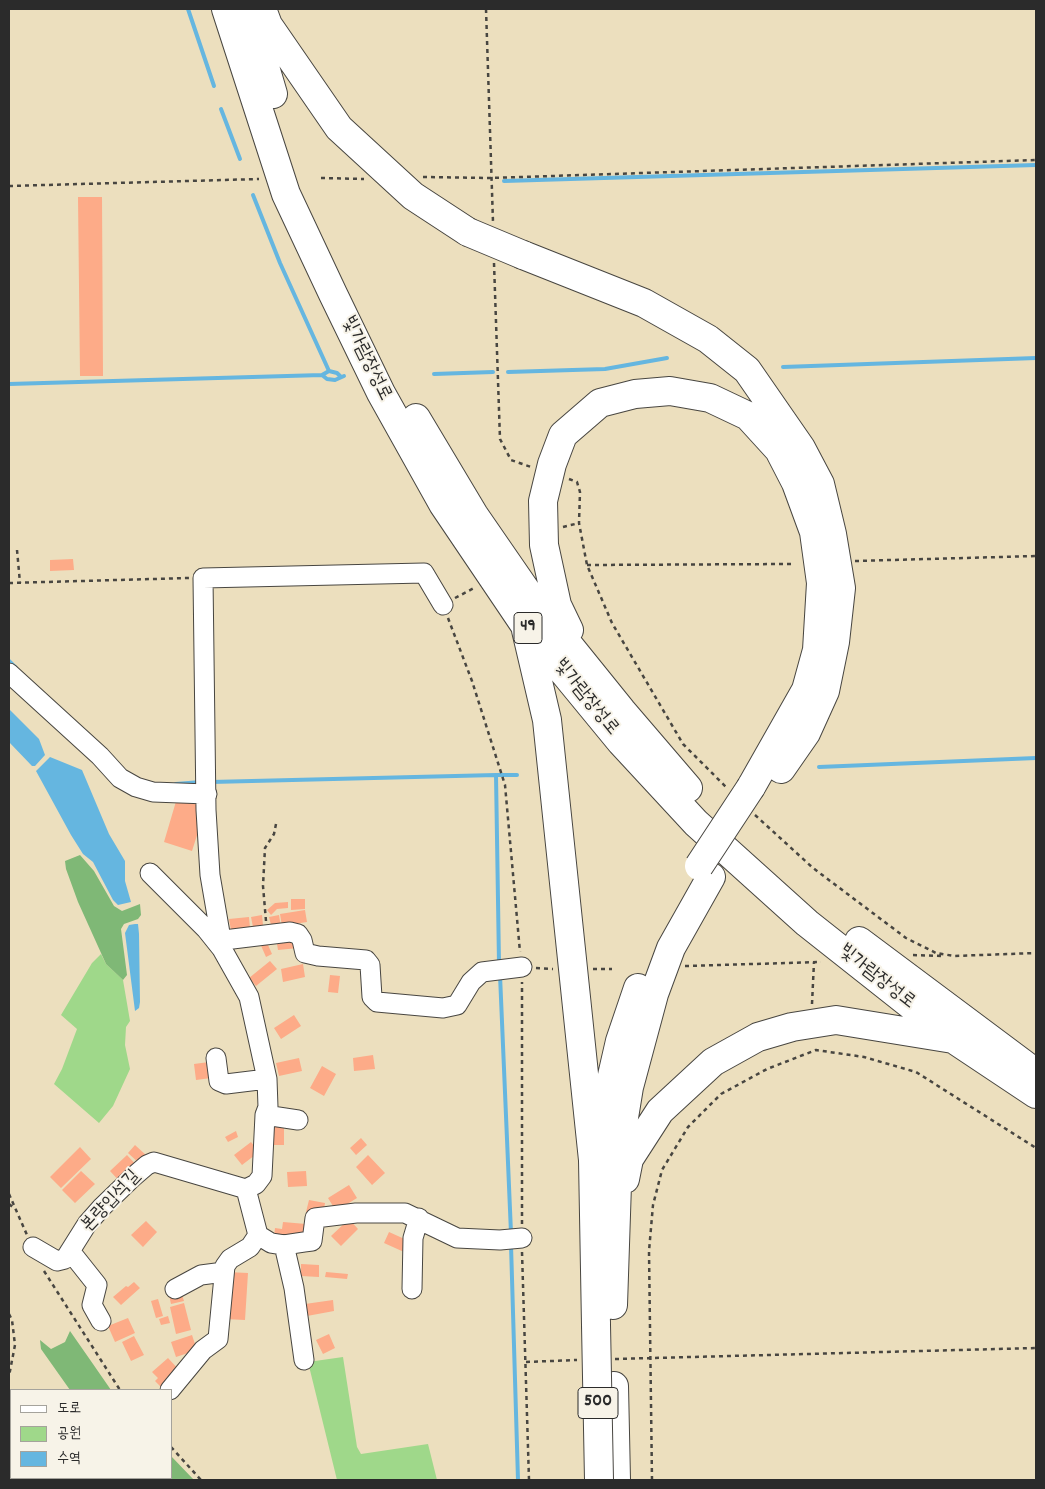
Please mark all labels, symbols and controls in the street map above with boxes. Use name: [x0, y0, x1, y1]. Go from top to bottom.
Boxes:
street label: 빛가람장성로: [335, 313, 395, 405]
road number: 49: [514, 612, 542, 644]
street label: 빛가람장성로: [547, 655, 623, 741]
street label: 빛가람장성로: [833, 941, 919, 1015]
street label: 본량입석길: [78, 1166, 146, 1238]
road number: 500: [578, 1388, 618, 1419]
legend: [10, 1389, 172, 1479]
text: 도로: [57, 1398, 81, 1420]
text: 공원: [57, 1423, 81, 1445]
text: 수역: [57, 1448, 81, 1470]

